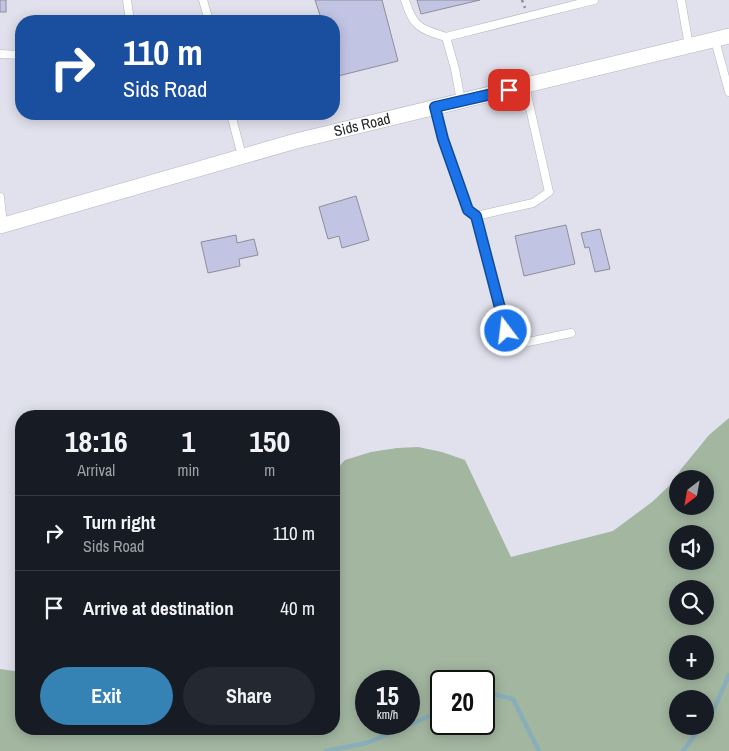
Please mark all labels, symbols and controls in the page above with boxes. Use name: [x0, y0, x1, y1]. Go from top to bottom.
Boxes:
text: 110 m: [123, 29, 203, 76]
icon: right: [40, 35, 105, 100]
pin: [488, 69, 530, 111]
text: Sids Road: [123, 74, 207, 104]
icon: arrive: [495, 76, 523, 104]
street label: Sids Road: [332, 108, 392, 141]
position arrow: [479, 304, 531, 356]
text: 18:16: [65, 421, 128, 461]
text: 1: [182, 421, 195, 461]
text: 150: [249, 421, 290, 461]
text: Arrival: [77, 459, 115, 481]
text: min: [177, 459, 199, 481]
text: m: [264, 459, 275, 481]
north arrow: [669, 470, 714, 515]
map controls: [669, 470, 714, 735]
text: Turn right: [83, 509, 155, 535]
icon: right: [40, 519, 68, 547]
text: 110 m: [273, 520, 315, 546]
button: sound: [669, 525, 714, 570]
text: Sids Road: [83, 535, 144, 557]
button: search: [669, 580, 714, 625]
icon: arrive: [40, 594, 68, 622]
text: Arrive at destination: [83, 595, 234, 621]
text: 40 m: [280, 595, 315, 621]
button: +: [669, 635, 714, 680]
button: Exit: [40, 667, 173, 725]
button: Share: [183, 667, 315, 725]
speed limit sign: 20: [430, 670, 495, 735]
text: 15: [376, 679, 399, 713]
button: −: [669, 690, 714, 735]
text: km/h: [377, 707, 398, 723]

